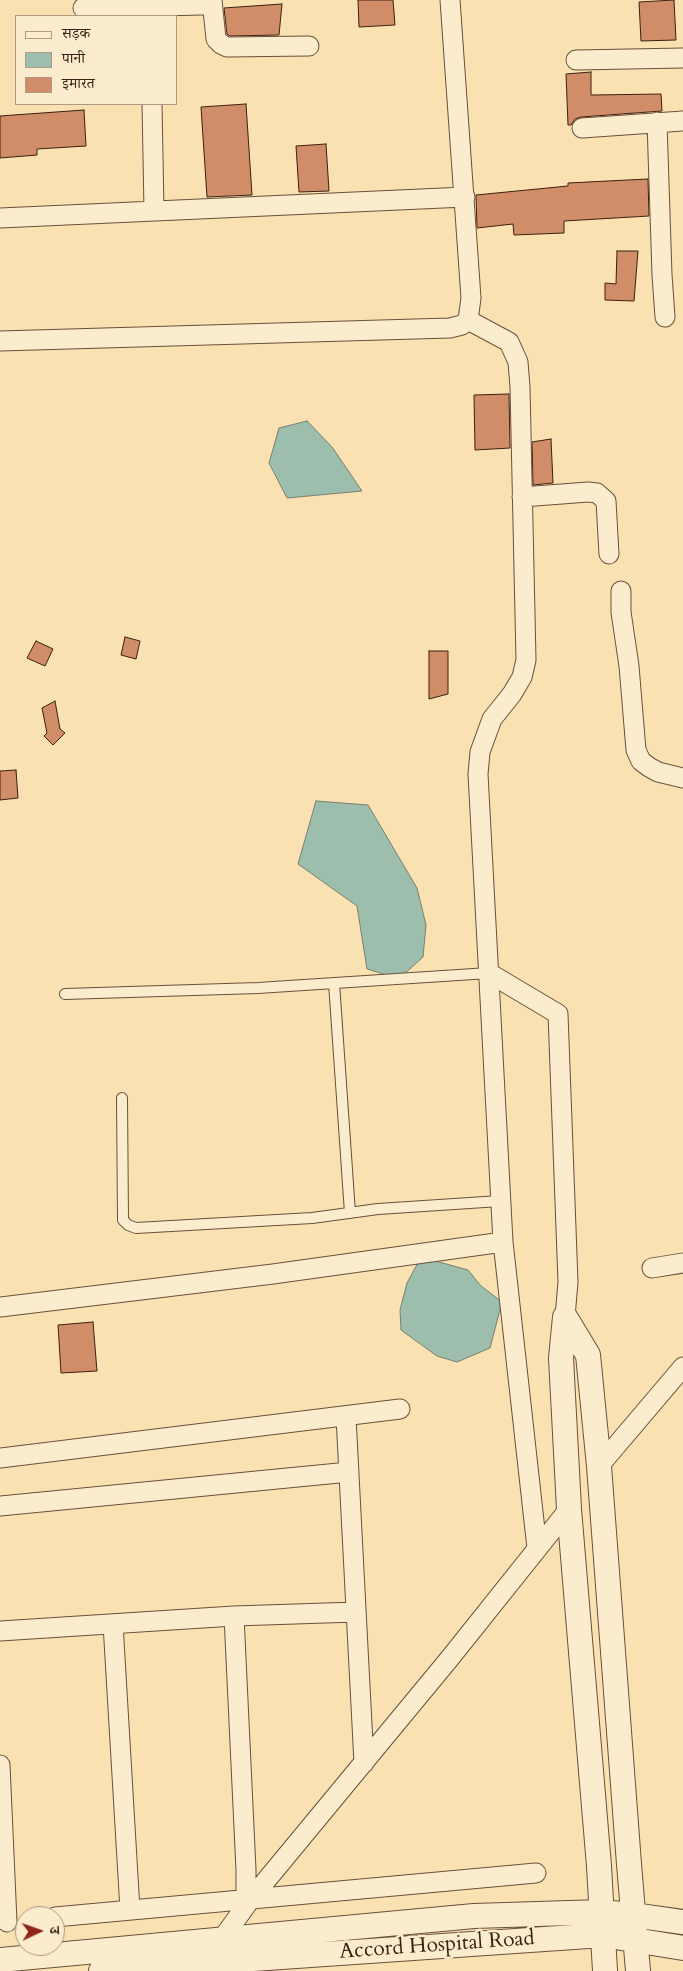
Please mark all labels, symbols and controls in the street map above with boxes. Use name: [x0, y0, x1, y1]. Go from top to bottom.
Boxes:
legend: [15, 15, 178, 105]
text: सड़क: [62, 23, 90, 43]
text: पानी: [62, 48, 85, 68]
text: इमारत: [62, 73, 95, 93]
north arrow: [15, 1906, 65, 1956]
text: उ: [45, 1926, 64, 1934]
street label: Accord Hospital Road: [338, 1927, 536, 1965]

